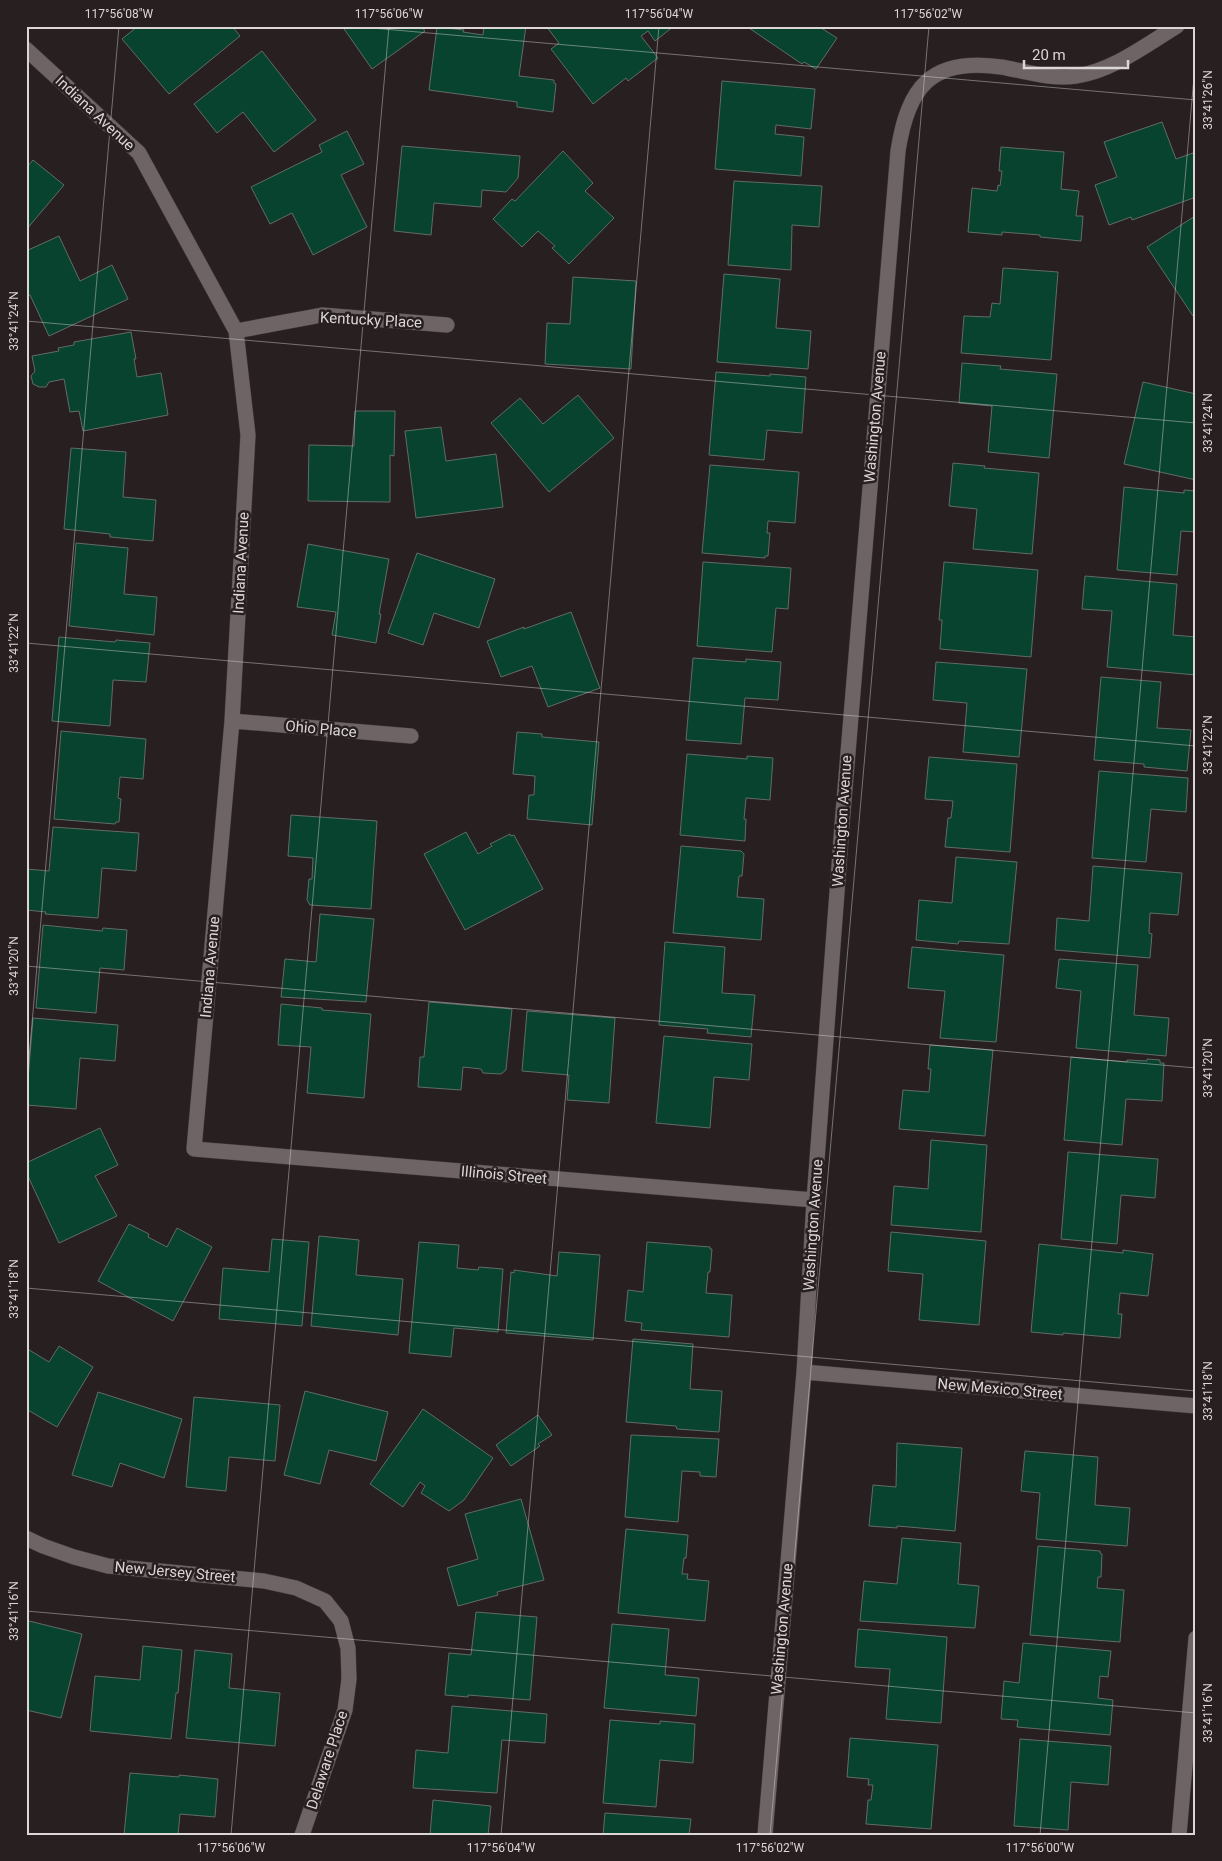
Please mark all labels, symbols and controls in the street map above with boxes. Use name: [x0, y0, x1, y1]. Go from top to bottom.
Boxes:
text: 117°56'08"W: [85, 7, 153, 21]
text: 117°56'06"W: [355, 7, 423, 21]
text: 117°56'04"W: [625, 7, 693, 21]
text: 117°56'02"W: [894, 7, 962, 21]
scale bar: [1024, 38, 1128, 70]
text: 20 m: [1032, 46, 1066, 64]
text: 33°41'26"N: [1201, 70, 1215, 130]
street label: Indiana Avenue: [52, 72, 138, 154]
text: 33°41'24"N: [7, 291, 21, 351]
street label: Kentucky Place: [320, 308, 422, 332]
street label: Washington Avenue: [860, 350, 890, 484]
text: 33°41'24"N: [1201, 393, 1215, 453]
street label: Indiana Avenue: [229, 512, 253, 614]
text: 33°41'22"N: [7, 613, 21, 673]
text: 33°41'22"N: [1201, 715, 1215, 775]
street label: Ohio Place: [285, 717, 357, 741]
street label: Washington Avenue: [828, 755, 856, 887]
street label: Indiana Avenue: [197, 915, 223, 1019]
text: 33°41'20"N: [7, 936, 21, 996]
text: 33°41'20"N: [1201, 1038, 1215, 1098]
street label: Washington Avenue: [799, 1159, 827, 1291]
street label: Illinois Street: [460, 1162, 548, 1188]
text: 33°41'18"N: [7, 1259, 21, 1319]
text: 33°41'18"N: [1201, 1361, 1215, 1421]
street label: New Mexico Street: [937, 1375, 1063, 1403]
street label: New Jersey Street: [114, 1558, 236, 1586]
street label: Washington Avenue: [767, 1562, 797, 1696]
text: 33°41'16"N: [7, 1581, 21, 1641]
text: 33°41'16"N: [1201, 1683, 1215, 1743]
street label: Delaware Place: [303, 1708, 351, 1812]
text: 117°56'06"W: [197, 1841, 265, 1855]
text: 117°56'04"W: [467, 1841, 535, 1855]
text: 117°56'02"W: [736, 1841, 804, 1855]
text: 117°56'00"W: [1006, 1841, 1074, 1855]

